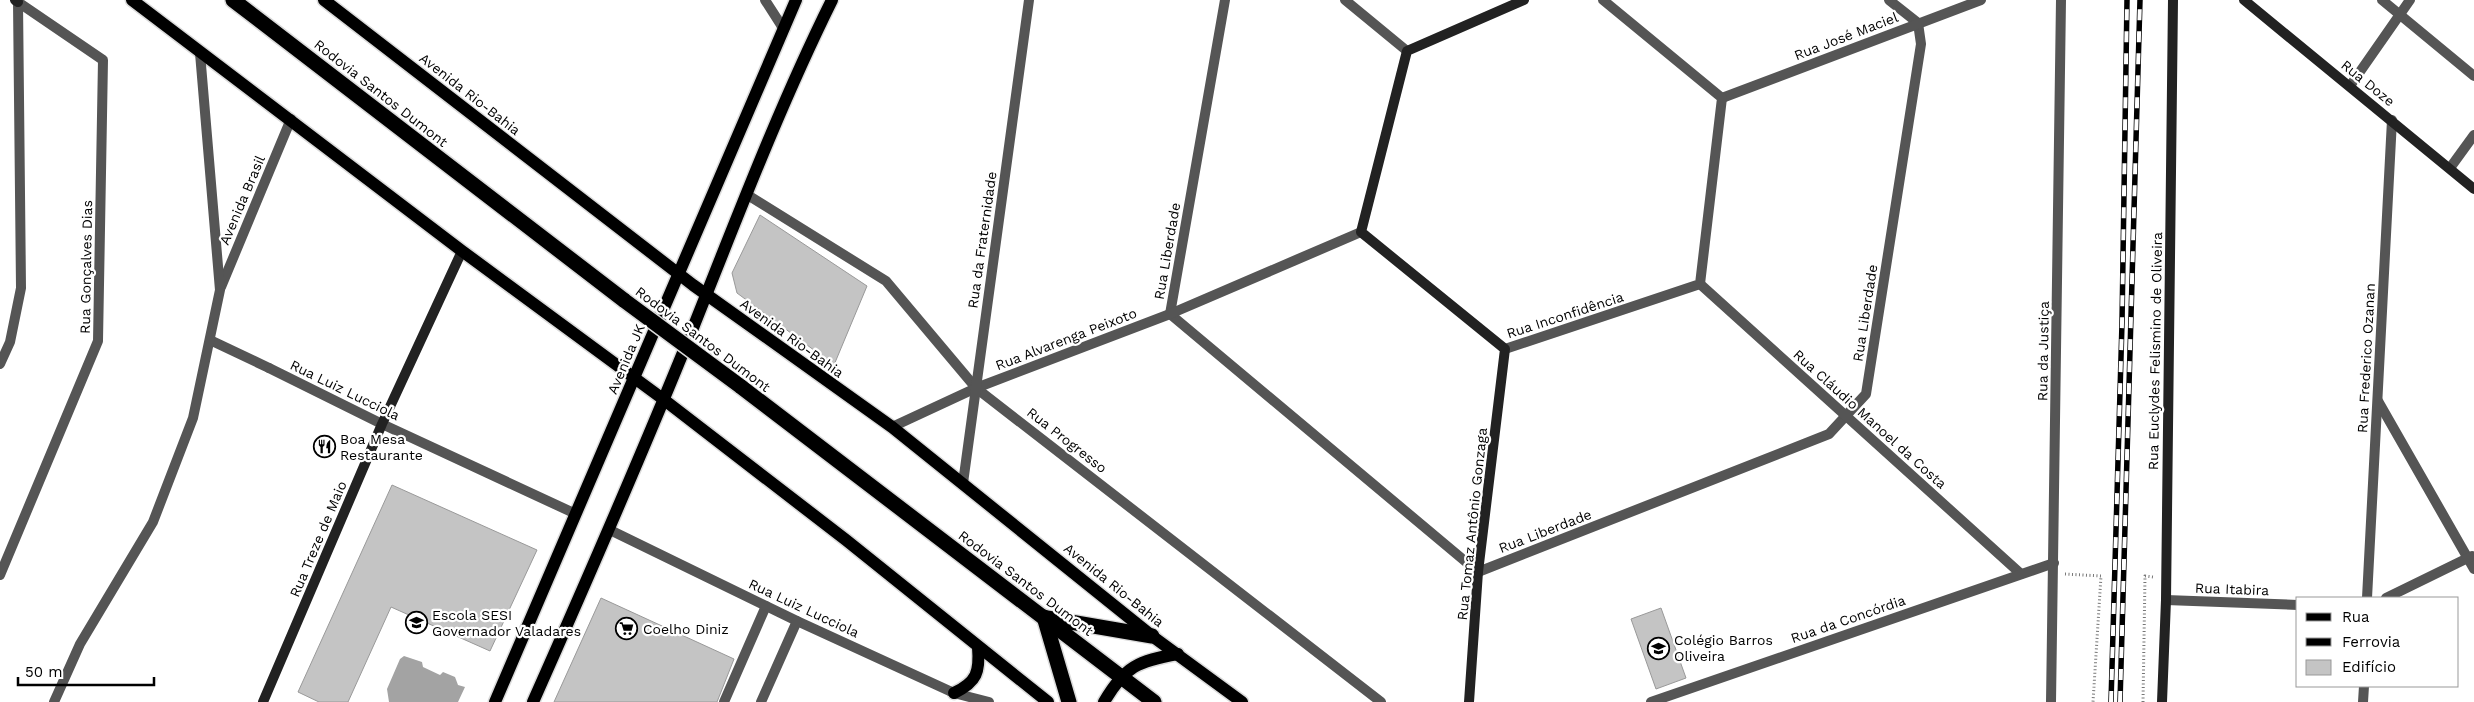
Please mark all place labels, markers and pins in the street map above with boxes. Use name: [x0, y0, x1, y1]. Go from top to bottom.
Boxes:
place label: Boa Mesa Restaurante: [340, 431, 423, 463]
restaurant icon: Boa Mesa Restaurante: [312, 435, 336, 459]
place label: Escola SESI Governador Valadares: [432, 607, 581, 639]
school or university icon: Escola SESI Governador Valadares: [404, 611, 428, 635]
supermarket icon: Coelho Diniz: [615, 617, 639, 641]
place label: Coelho Diniz: [643, 621, 729, 637]
place label: Colégio Barros Oliveira: [1674, 632, 1773, 664]
school or university icon: Colégio Barros Oliveira: [1646, 636, 1670, 660]

